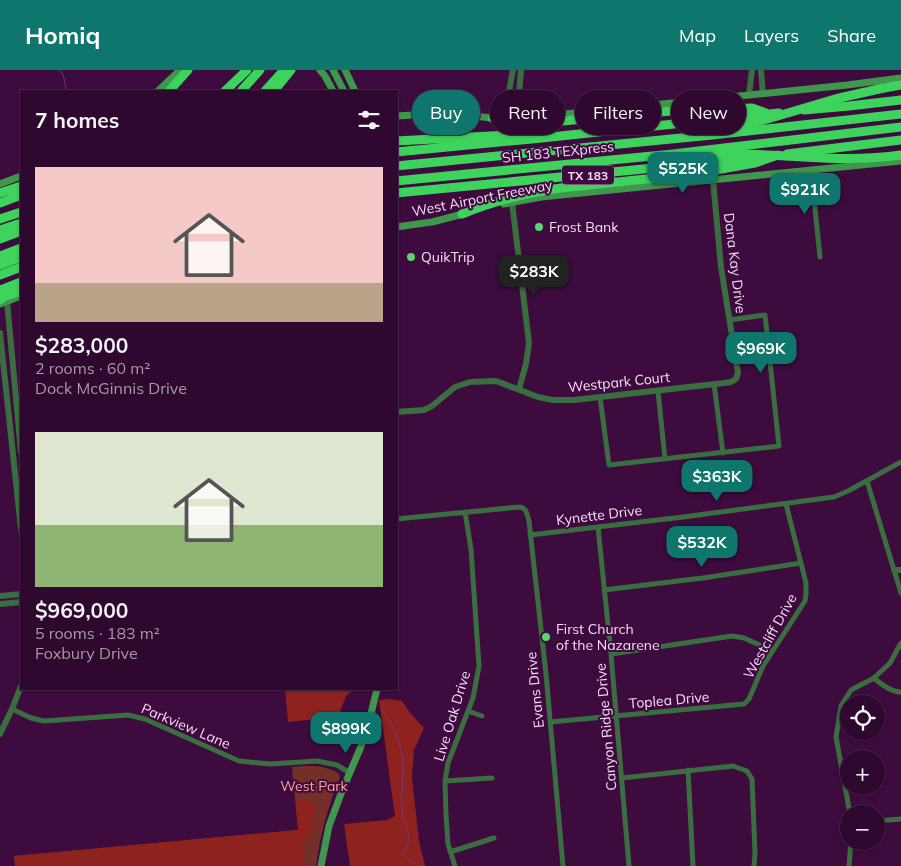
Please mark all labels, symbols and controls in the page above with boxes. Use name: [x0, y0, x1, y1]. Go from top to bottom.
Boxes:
text: Homiq: [25, 20, 101, 50]
text: Map: [679, 24, 716, 47]
text: Layers: [744, 24, 799, 47]
text: Share: [827, 24, 876, 47]
chip: Buy: [412, 90, 480, 135]
chip: Rent: [490, 90, 565, 135]
chip: Filters: [575, 90, 661, 135]
chip: New: [671, 90, 746, 135]
icon: filters: [355, 106, 383, 134]
text: 7 homes: [35, 107, 119, 133]
street label: SH 183 TEXpress: [501, 137, 615, 167]
pin: $525K: [648, 152, 718, 194]
text: $525K: [658, 158, 708, 178]
road number: TX 183: [562, 166, 614, 184]
pin: $921K: [770, 172, 840, 215]
street label: West Airport Freeway: [410, 175, 554, 220]
text: $921K: [780, 179, 830, 199]
icon: home: [164, 200, 254, 290]
street label: Dana Kay Drive: [720, 212, 750, 314]
place label: Frost Bank: [549, 218, 619, 236]
marker: Frost Bank: [533, 221, 545, 233]
place label: QuikTrip: [421, 248, 475, 266]
marker: QuikTrip: [405, 251, 417, 263]
pin: $283K: [499, 254, 569, 297]
text: $283K: [509, 261, 559, 281]
text: $283,000: [35, 332, 128, 358]
pin: $969K: [726, 332, 796, 374]
text: $969K: [736, 338, 786, 358]
text: 2 rooms · 60 m²: [35, 358, 150, 378]
street label: Westpark Court: [567, 368, 671, 396]
text: Dock McGinnis Drive: [35, 378, 187, 398]
pin: $363K: [682, 460, 752, 502]
icon: home: [164, 465, 254, 555]
text: $363K: [692, 466, 742, 486]
street label: Kynette Drive: [555, 501, 643, 529]
pin: $532K: [667, 526, 737, 568]
text: $532K: [677, 532, 727, 552]
street label: Westcliff Drive: [739, 590, 801, 682]
text: $969,000: [35, 597, 128, 623]
place label: First Church of the Nazarene: [556, 620, 660, 654]
text: 5 rooms · 183 m²: [35, 623, 160, 643]
marker: First Church of the Nazarene: [540, 631, 552, 643]
text: Foxbury Drive: [35, 643, 138, 663]
street label: Evans Drive: [522, 651, 548, 729]
street label: Canyon Ridge Drive: [591, 662, 621, 792]
street label: Live Oak Drive: [430, 669, 474, 763]
street label: Toplea Drive: [628, 688, 710, 712]
map controls: [840, 695, 885, 850]
button: locate: [840, 695, 885, 740]
street label: Parkview Lane: [139, 699, 233, 753]
pin: $899K: [311, 712, 381, 754]
text: $899K: [321, 718, 371, 738]
button: +: [840, 750, 885, 795]
park label: West Park: [280, 777, 348, 795]
button: −: [840, 805, 885, 850]

